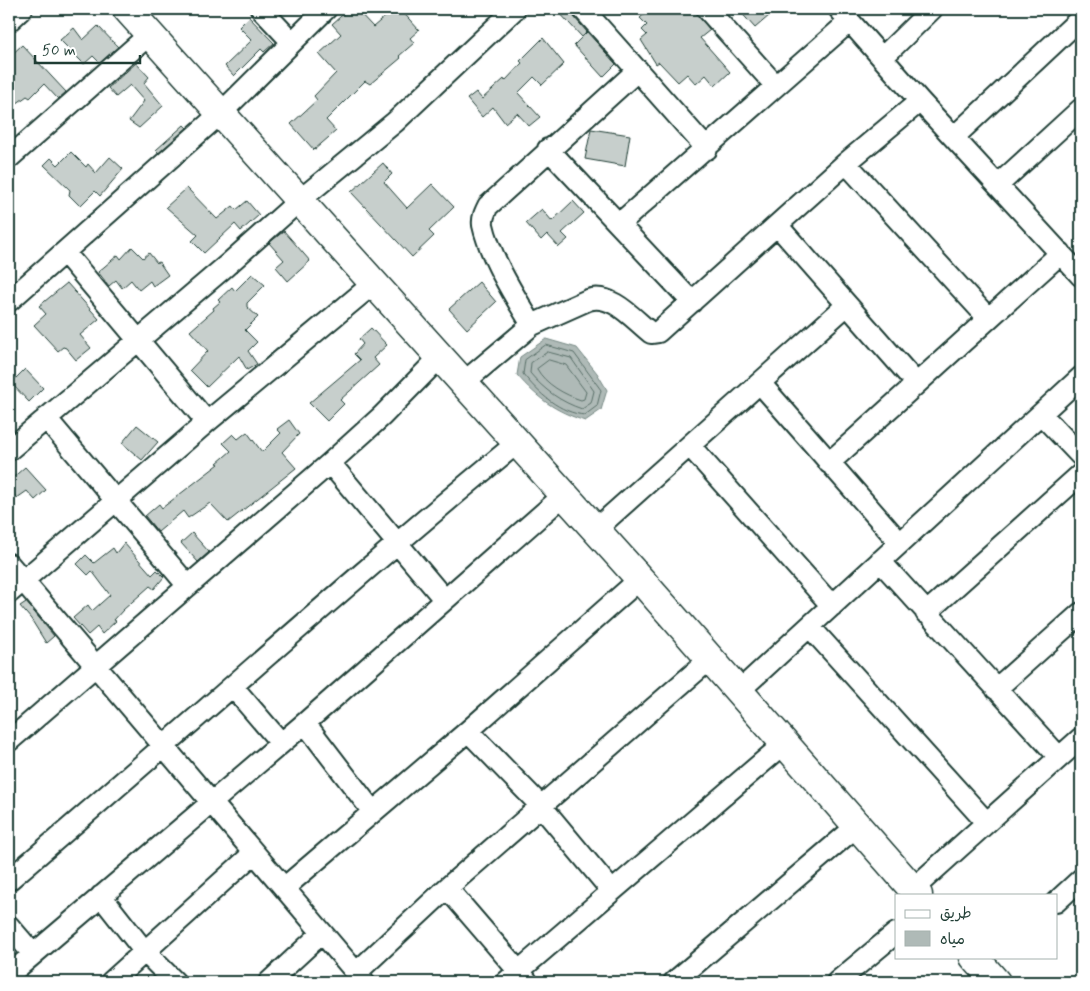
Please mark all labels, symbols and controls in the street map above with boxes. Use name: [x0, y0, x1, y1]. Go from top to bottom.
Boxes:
scale bar: [35, 32, 140, 64]
text: 50 m: [42, 41, 76, 61]
legend: [895, 894, 1058, 958]
text: طريق: [940, 904, 972, 924]
text: مياه: [940, 930, 965, 950]

